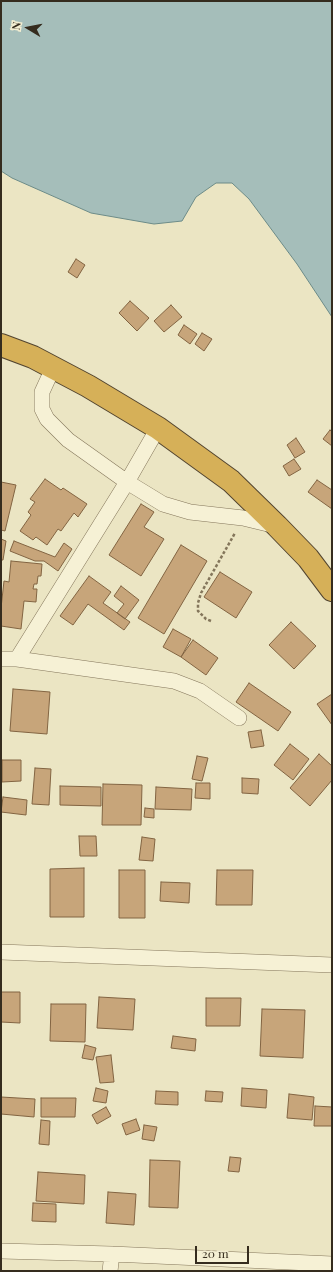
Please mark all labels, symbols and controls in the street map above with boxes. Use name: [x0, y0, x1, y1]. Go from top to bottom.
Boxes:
north arrow: [8, 8, 48, 48]
text: N: [8, 21, 24, 31]
scale bar: [197, 1238, 251, 1264]
text: 20 m: [202, 1245, 229, 1261]

